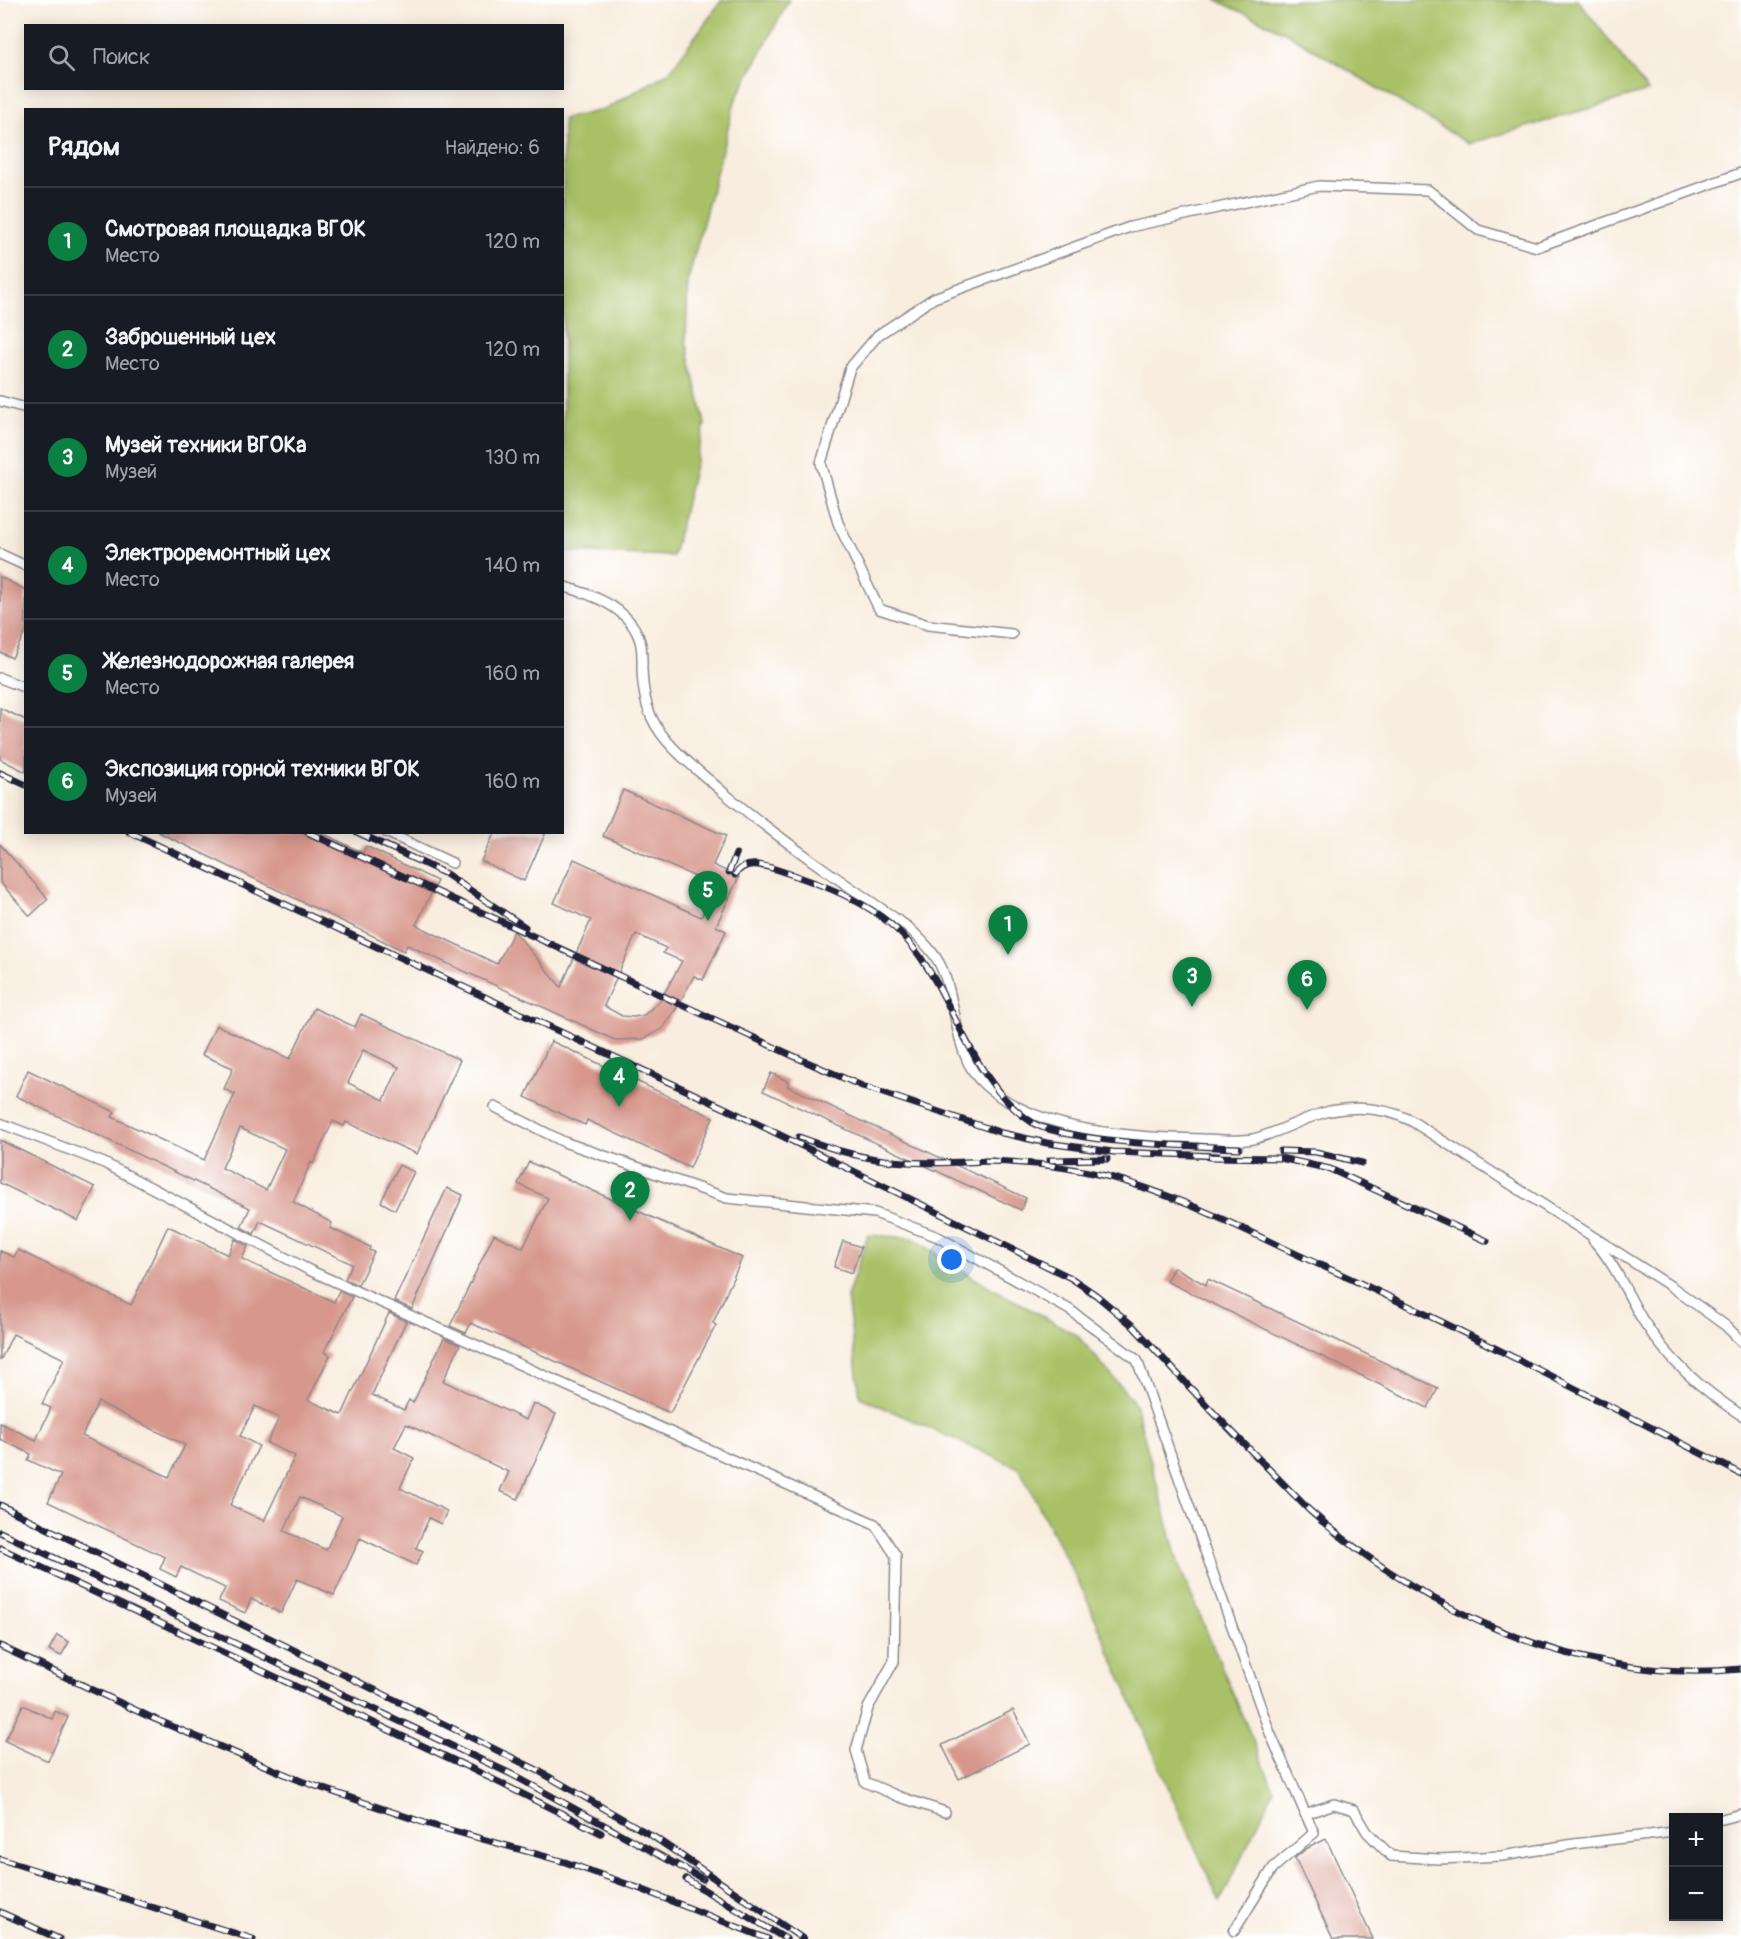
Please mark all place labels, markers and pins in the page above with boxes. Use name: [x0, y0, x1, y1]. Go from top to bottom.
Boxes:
pin: 5: [688, 872, 728, 921]
pin: 1: [988, 906, 1028, 955]
pin: 3: [1172, 958, 1212, 1007]
pin: 6: [1288, 960, 1326, 1010]
pin: 4: [600, 1058, 638, 1107]
pin: 2: [610, 1172, 650, 1221]

